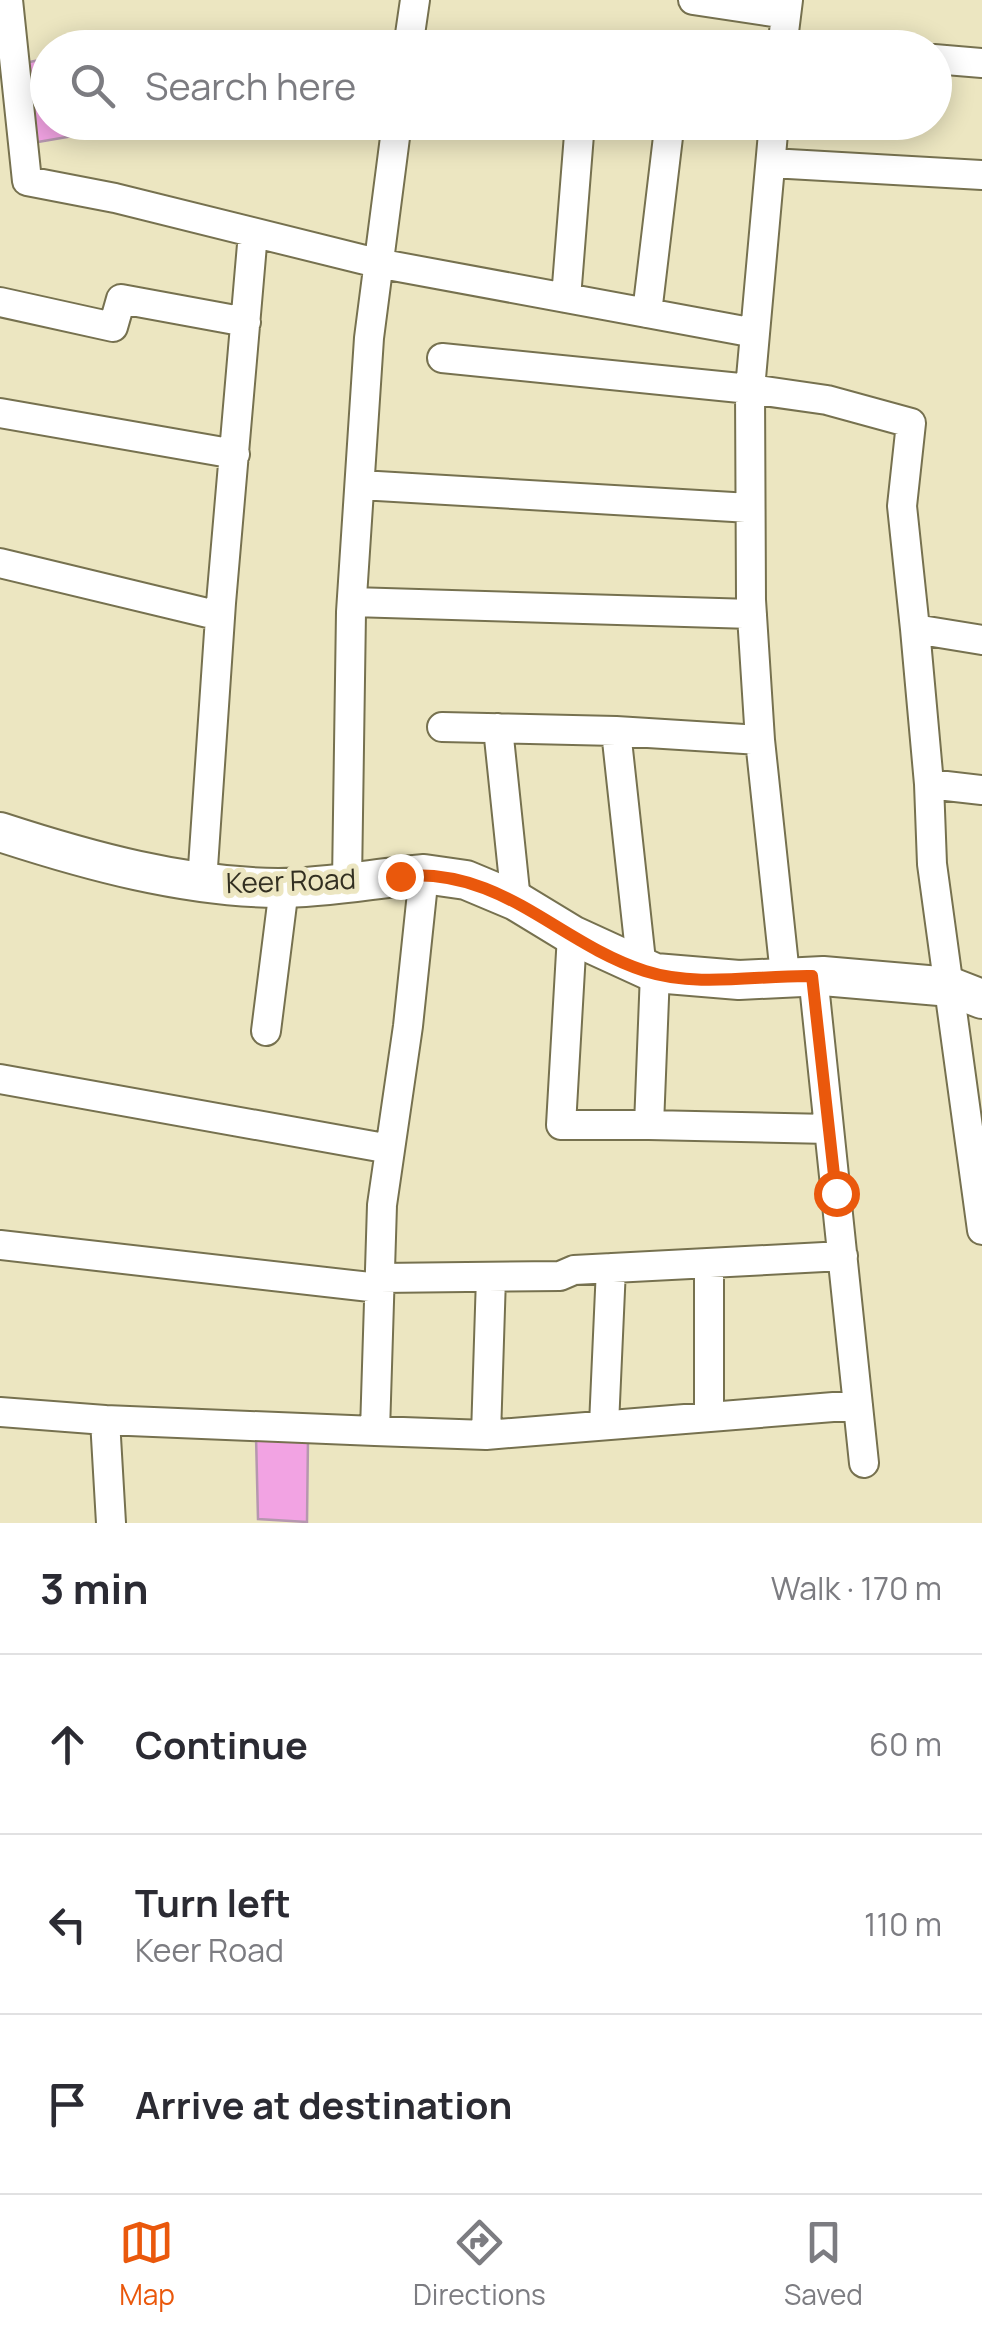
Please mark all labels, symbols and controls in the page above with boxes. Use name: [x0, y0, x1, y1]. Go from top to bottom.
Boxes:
search box: [30, 30, 952, 140]
icon: search: [65, 58, 120, 113]
text: Search here: [145, 59, 356, 111]
route end: [378, 854, 424, 900]
street label: Keer Road: [225, 859, 357, 901]
route start: [814, 1171, 860, 1217]
text: 3 min: [40, 1559, 149, 1617]
text: Walk · 170 m: [771, 1566, 942, 1610]
icon: ahead: [40, 1717, 95, 1772]
text: Continue: [135, 1718, 308, 1770]
text: 60 m: [869, 1722, 942, 1766]
text: Turn left: [135, 1876, 291, 1928]
icon: left: [40, 1897, 95, 1952]
text: 110 m: [864, 1902, 942, 1946]
text: Keer Road: [135, 1928, 284, 1972]
icon: arrive: [40, 2077, 95, 2132]
text: Arrive at destination: [135, 2078, 512, 2130]
tab: Map: [119, 2215, 175, 2313]
tab: Directions: [413, 2215, 546, 2313]
tab: Saved: [784, 2215, 863, 2313]

